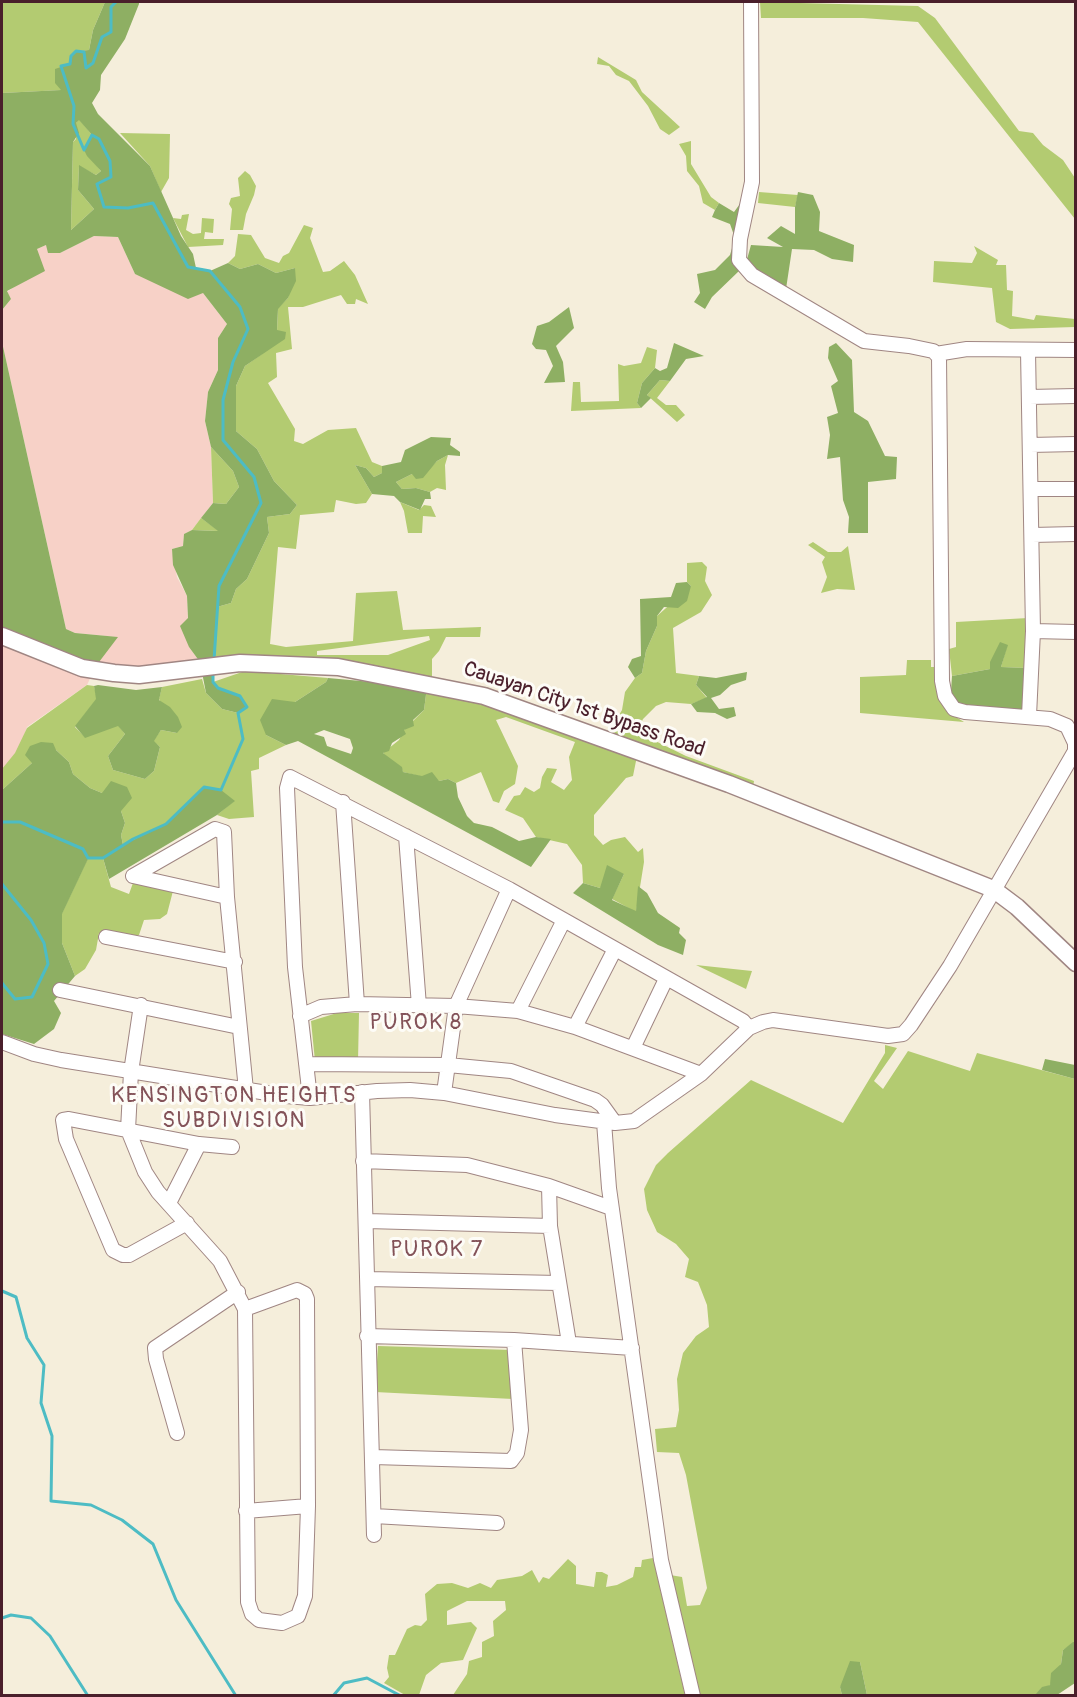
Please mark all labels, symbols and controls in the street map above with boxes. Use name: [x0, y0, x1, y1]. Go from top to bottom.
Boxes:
street label: Cauayan City 1st Bypass Road: [460, 657, 708, 763]
district label: PUROK 8: [369, 1010, 463, 1036]
district label: KENSINGTON HEIGHTS SUBDIVISION: [111, 1083, 357, 1134]
district label: PUROK 7: [390, 1237, 484, 1263]

